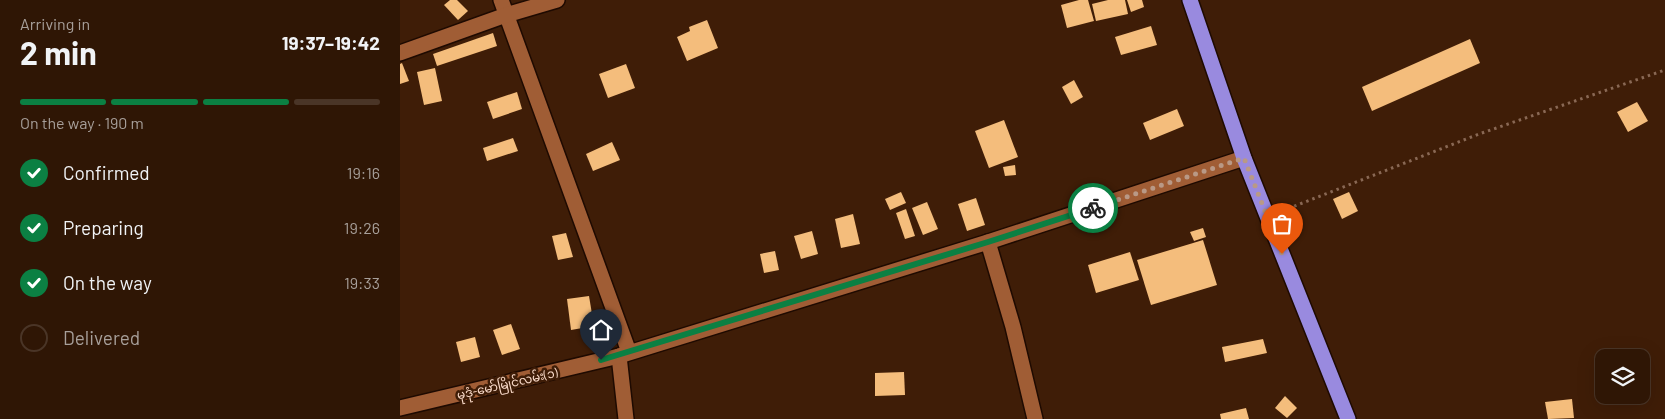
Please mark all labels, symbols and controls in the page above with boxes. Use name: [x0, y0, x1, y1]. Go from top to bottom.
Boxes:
text: Arriving in: [20, 14, 90, 33]
text: 19:37–19:42: [282, 31, 380, 54]
text: 2 min: [20, 33, 97, 71]
text: On the way · 190 m: [20, 113, 144, 132]
icon: check: [20, 159, 48, 187]
text: Confirmed: [63, 161, 150, 184]
text: 19:16: [347, 163, 380, 182]
courier: [1068, 183, 1118, 233]
icon: bike: [1079, 194, 1107, 222]
pin: [1261, 203, 1303, 254]
icon: bag: [1268, 210, 1296, 238]
icon: check: [20, 214, 48, 242]
text: Preparing: [63, 216, 144, 239]
text: 19:26: [344, 218, 380, 237]
icon: check: [20, 269, 48, 297]
text: On the way: [63, 271, 152, 294]
text: 19:33: [344, 273, 380, 292]
pin: [580, 309, 622, 360]
icon: home: [587, 316, 615, 344]
text: Delivered: [63, 326, 140, 349]
map controls: [1595, 349, 1650, 404]
button: layers: [1595, 349, 1650, 404]
street label: မုဒုံ-မော်မြိုင်လမ်း(၁): [455, 363, 560, 405]

